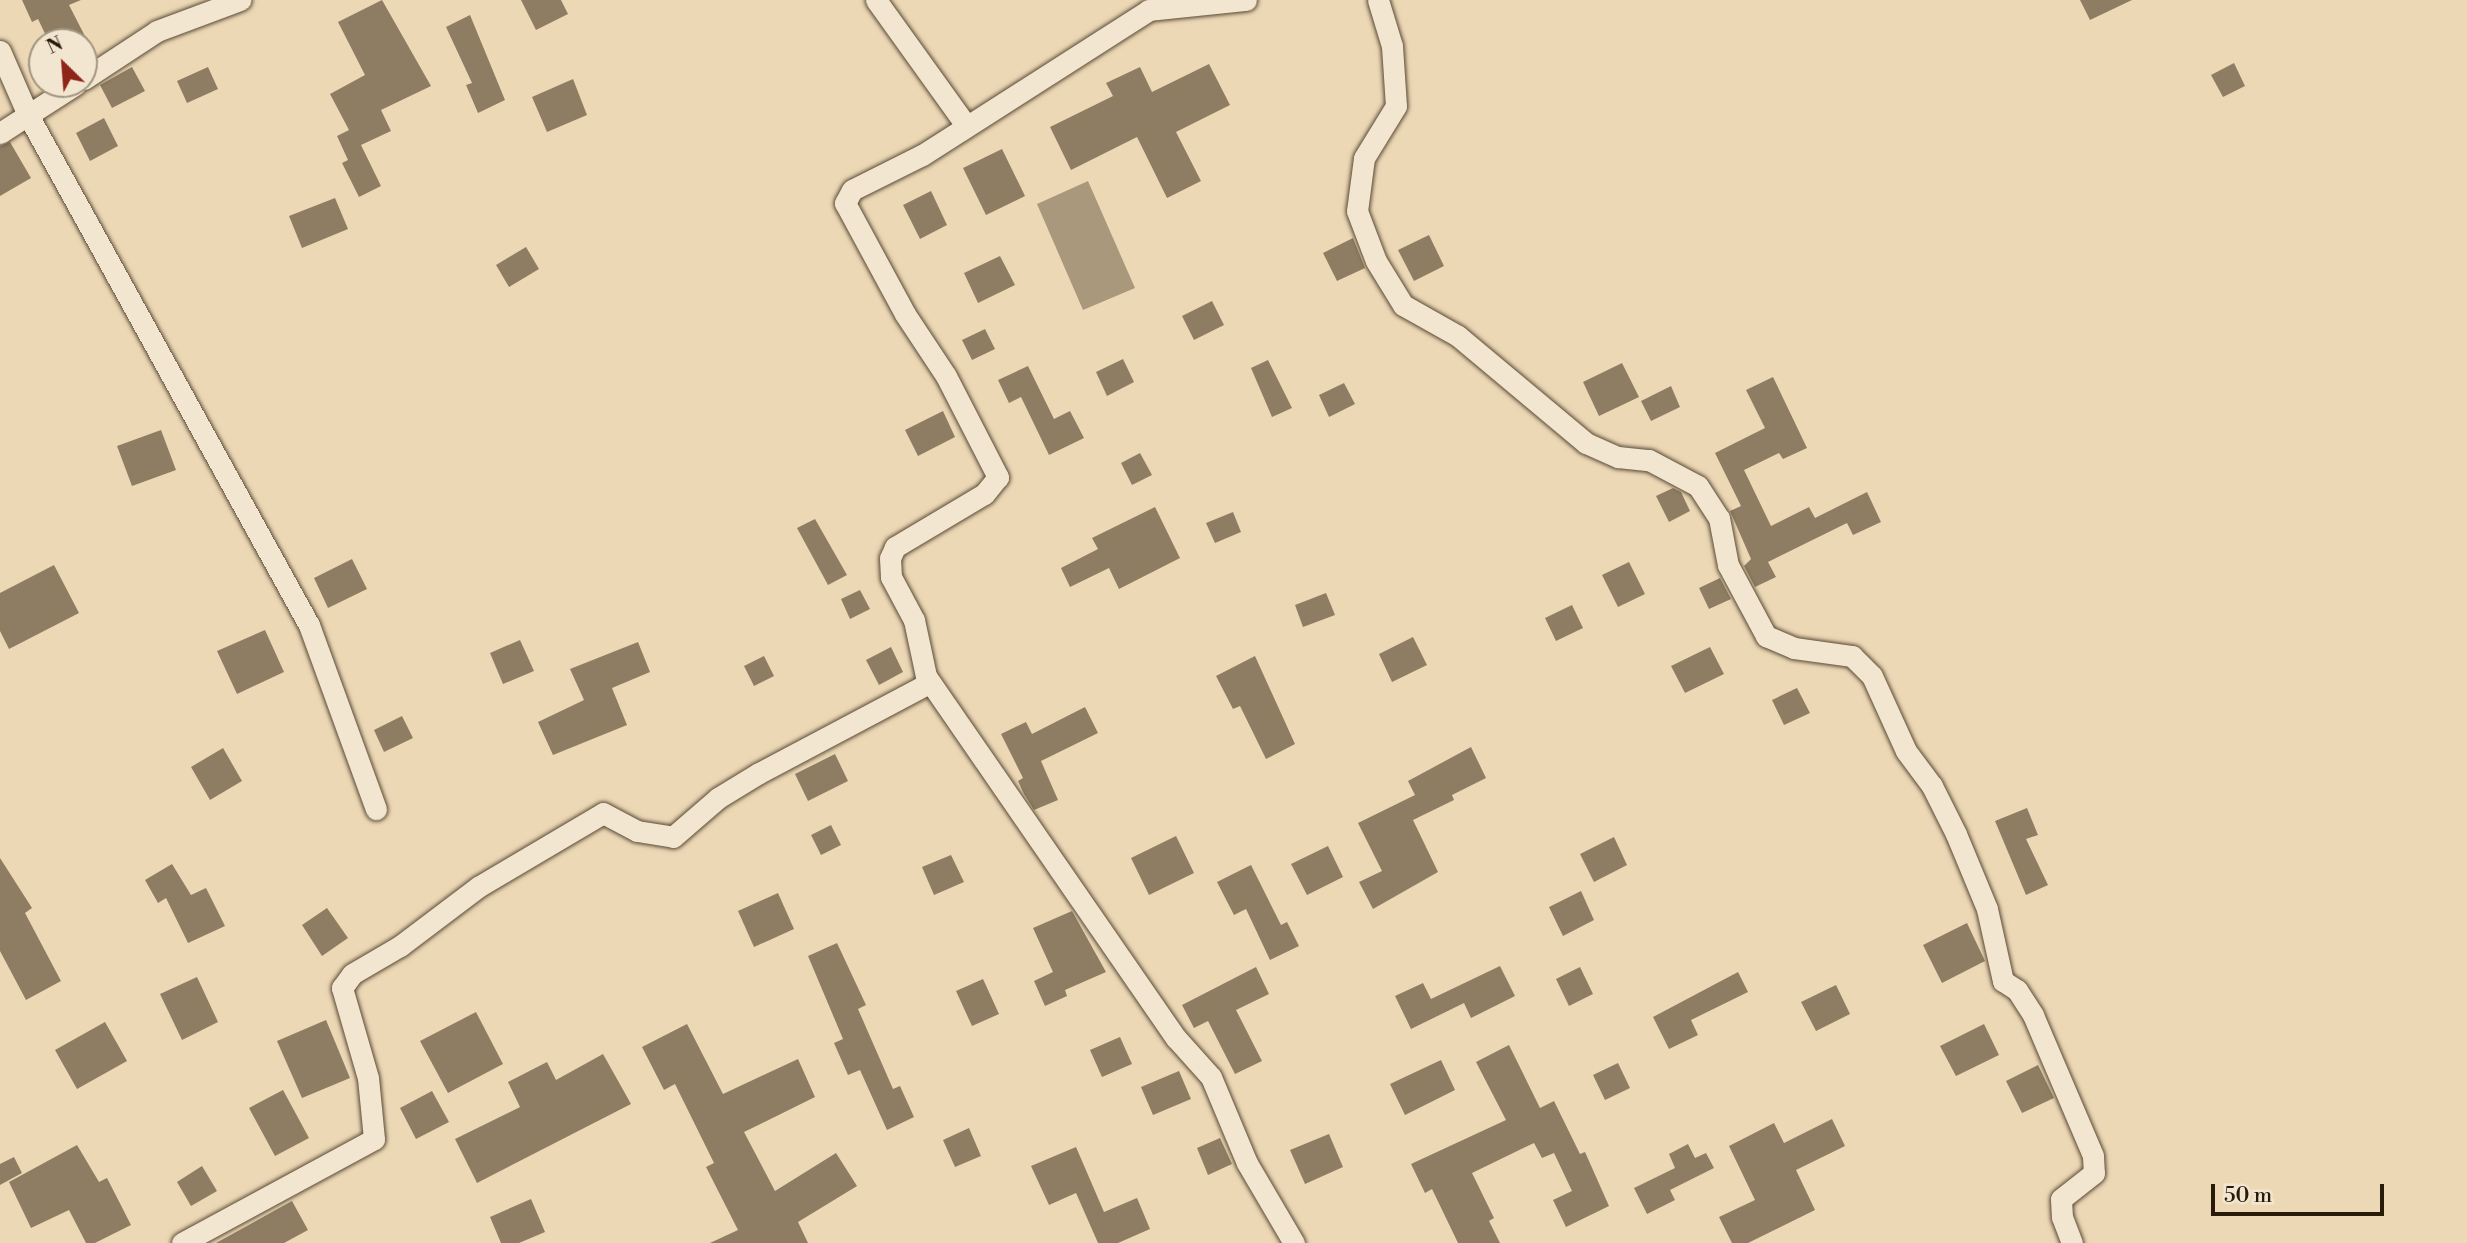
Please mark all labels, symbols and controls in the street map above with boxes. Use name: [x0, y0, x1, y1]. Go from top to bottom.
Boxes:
north arrow: [28, 28, 98, 98]
text: N: [43, 32, 67, 60]
scale bar: [2215, 1170, 2388, 1214]
text: 50 m: [2224, 1183, 2272, 1209]

